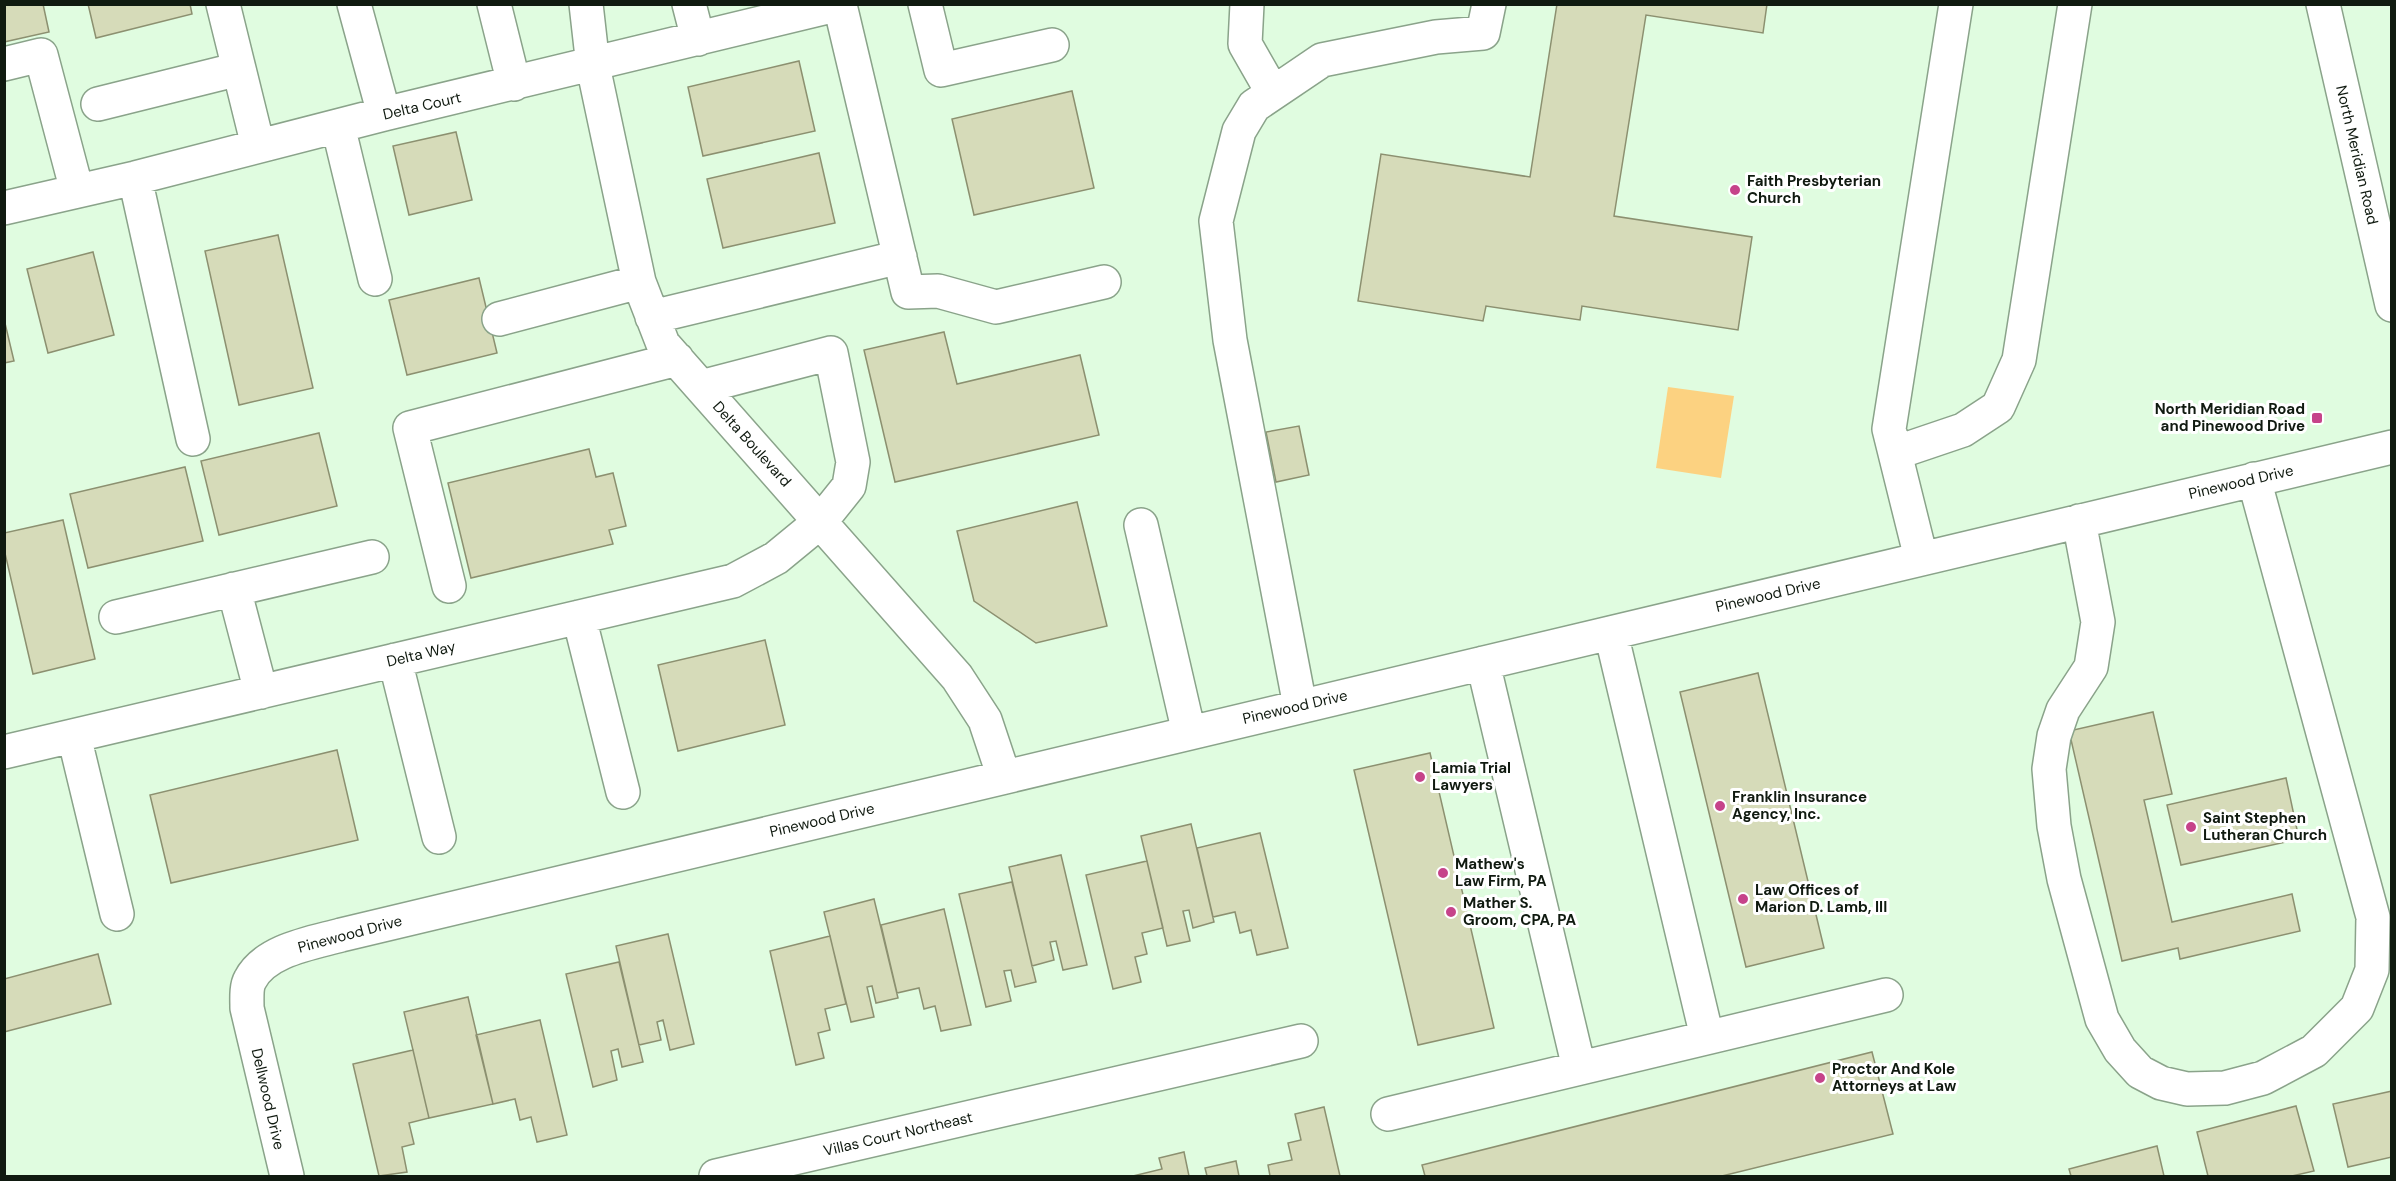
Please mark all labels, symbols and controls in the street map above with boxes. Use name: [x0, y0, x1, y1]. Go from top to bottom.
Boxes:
street label: North Meridian Road: [2331, 83, 2383, 227]
street label: Delta Court: [381, 87, 463, 125]
place label: Faith Presbyterian Church: [1747, 171, 1881, 208]
marker: Faith Presbyterian Church: [1728, 183, 1742, 197]
street label: Delta Boulevard: [708, 397, 796, 491]
place label: North Meridian Road and Pinewood Drive: [2155, 399, 2305, 436]
marker: North Meridian Road and Pinewood Drive: [2310, 411, 2324, 425]
street label: Pinewood Drive: [2187, 460, 2295, 504]
street label: Pinewood Drive: [1714, 573, 1822, 617]
street label: Delta Way: [385, 636, 458, 672]
street label: Pinewood Drive: [1241, 685, 1349, 729]
place label: Lamia Trial Lawyers: [1432, 758, 1511, 795]
marker: Lamia Trial Lawyers: [1413, 770, 1427, 784]
place label: Franklin Insurance Agency, Inc.: [1732, 787, 1867, 824]
street label: Pinewood Drive: [768, 798, 876, 842]
marker: Franklin Insurance Agency, Inc.: [1713, 799, 1727, 813]
place label: Saint Stephen Lutheran Church: [2203, 808, 2327, 845]
marker: Saint Stephen Lutheran Church: [2184, 820, 2198, 834]
place label: Mathew's Law Firm, PA: [1455, 854, 1547, 891]
marker: Mathew's Law Firm, PA: [1436, 866, 1450, 880]
place label: Law Offices of Marion D. Lamb, III: [1755, 880, 1887, 917]
marker: Law Offices of Marion D. Lamb, III: [1736, 892, 1750, 906]
place label: Mather S. Groom, CPA, PA: [1463, 893, 1576, 930]
marker: Mather S. Groom, CPA, PA: [1444, 905, 1458, 919]
street label: Pinewood Drive: [296, 910, 404, 958]
street label: Dellwood Drive: [247, 1046, 289, 1152]
place label: Proctor And Kole Attorneys at Law: [1832, 1059, 1957, 1096]
marker: Proctor And Kole Attorneys at Law: [1813, 1071, 1827, 1085]
street label: Villas Court Northeast: [821, 1107, 975, 1161]

